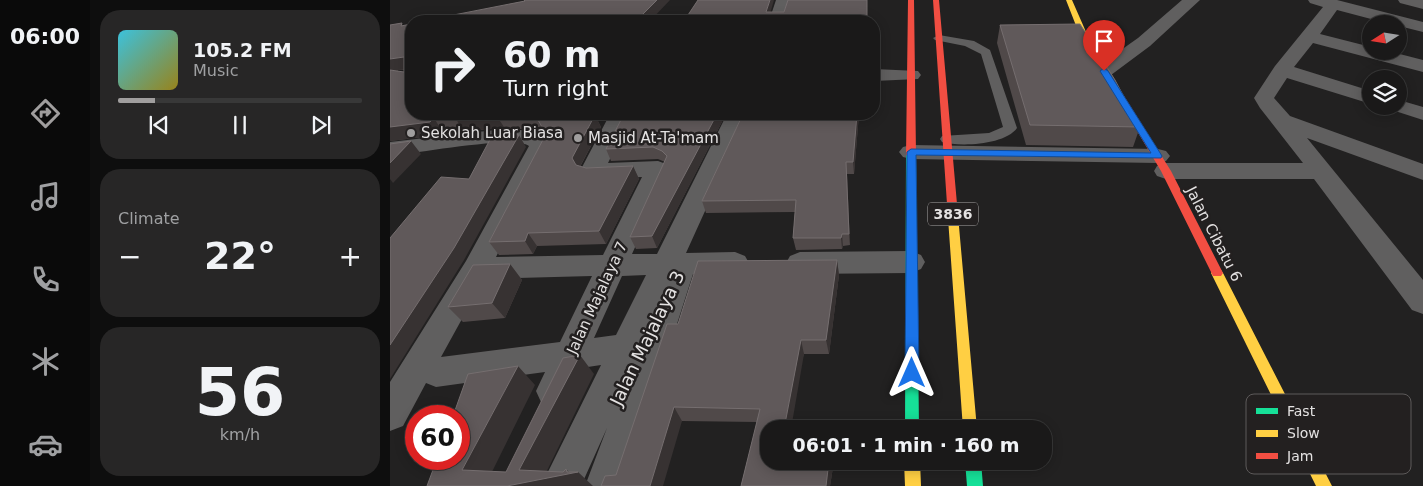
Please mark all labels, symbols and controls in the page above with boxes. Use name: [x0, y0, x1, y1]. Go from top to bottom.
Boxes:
north arrow: [1362, 15, 1408, 60]
map controls: [1362, 15, 1407, 115]
pin: [1083, 20, 1125, 71]
text: 06:00: [10, 24, 80, 49]
icon: arrive: [1090, 27, 1118, 55]
icon: right: [420, 35, 485, 100]
text: 60 m: [503, 35, 600, 75]
text: 105.2 FM: [193, 39, 292, 61]
text: Music: [193, 61, 239, 80]
button: layers: [1362, 70, 1407, 115]
text: Turn right: [503, 76, 608, 101]
icon: directions: [28, 96, 63, 131]
icon: previous: [145, 111, 173, 139]
icon: pause: [226, 111, 254, 139]
icon: next: [307, 111, 335, 139]
place label: Sekolah Luar Biasa: [421, 124, 563, 142]
marker: Sekolah Luar Biasa: [405, 127, 417, 139]
place label: Masjid At-Ta'mam: [588, 129, 719, 147]
marker: Masjid At-Ta'mam: [572, 132, 584, 144]
icon: music: [28, 179, 63, 214]
street label: Jalan Cibatu 6: [1182, 183, 1246, 285]
road number: 3836: [928, 202, 978, 225]
text: Climate: [118, 209, 180, 228]
text: 22°: [204, 234, 276, 278]
street label: Jalan Majalaya 7: [563, 239, 631, 358]
text: −: [118, 240, 141, 273]
text: +: [339, 240, 362, 273]
icon: phone: [28, 262, 63, 297]
street label: Jalan Majalaya 3: [605, 267, 689, 410]
icon: climate: [28, 344, 63, 379]
position arrow: [885, 346, 937, 398]
text: 56: [195, 355, 285, 430]
legend: [1246, 394, 1411, 474]
text: Fast: [1287, 403, 1316, 419]
speed limit sign: 60: [405, 405, 470, 470]
text: km/h: [220, 425, 260, 444]
text: Slow: [1287, 425, 1320, 441]
icon: car: [28, 427, 63, 462]
text: 06:01 · 1 min · 160 m: [792, 434, 1020, 456]
text: Jam: [1286, 448, 1313, 464]

